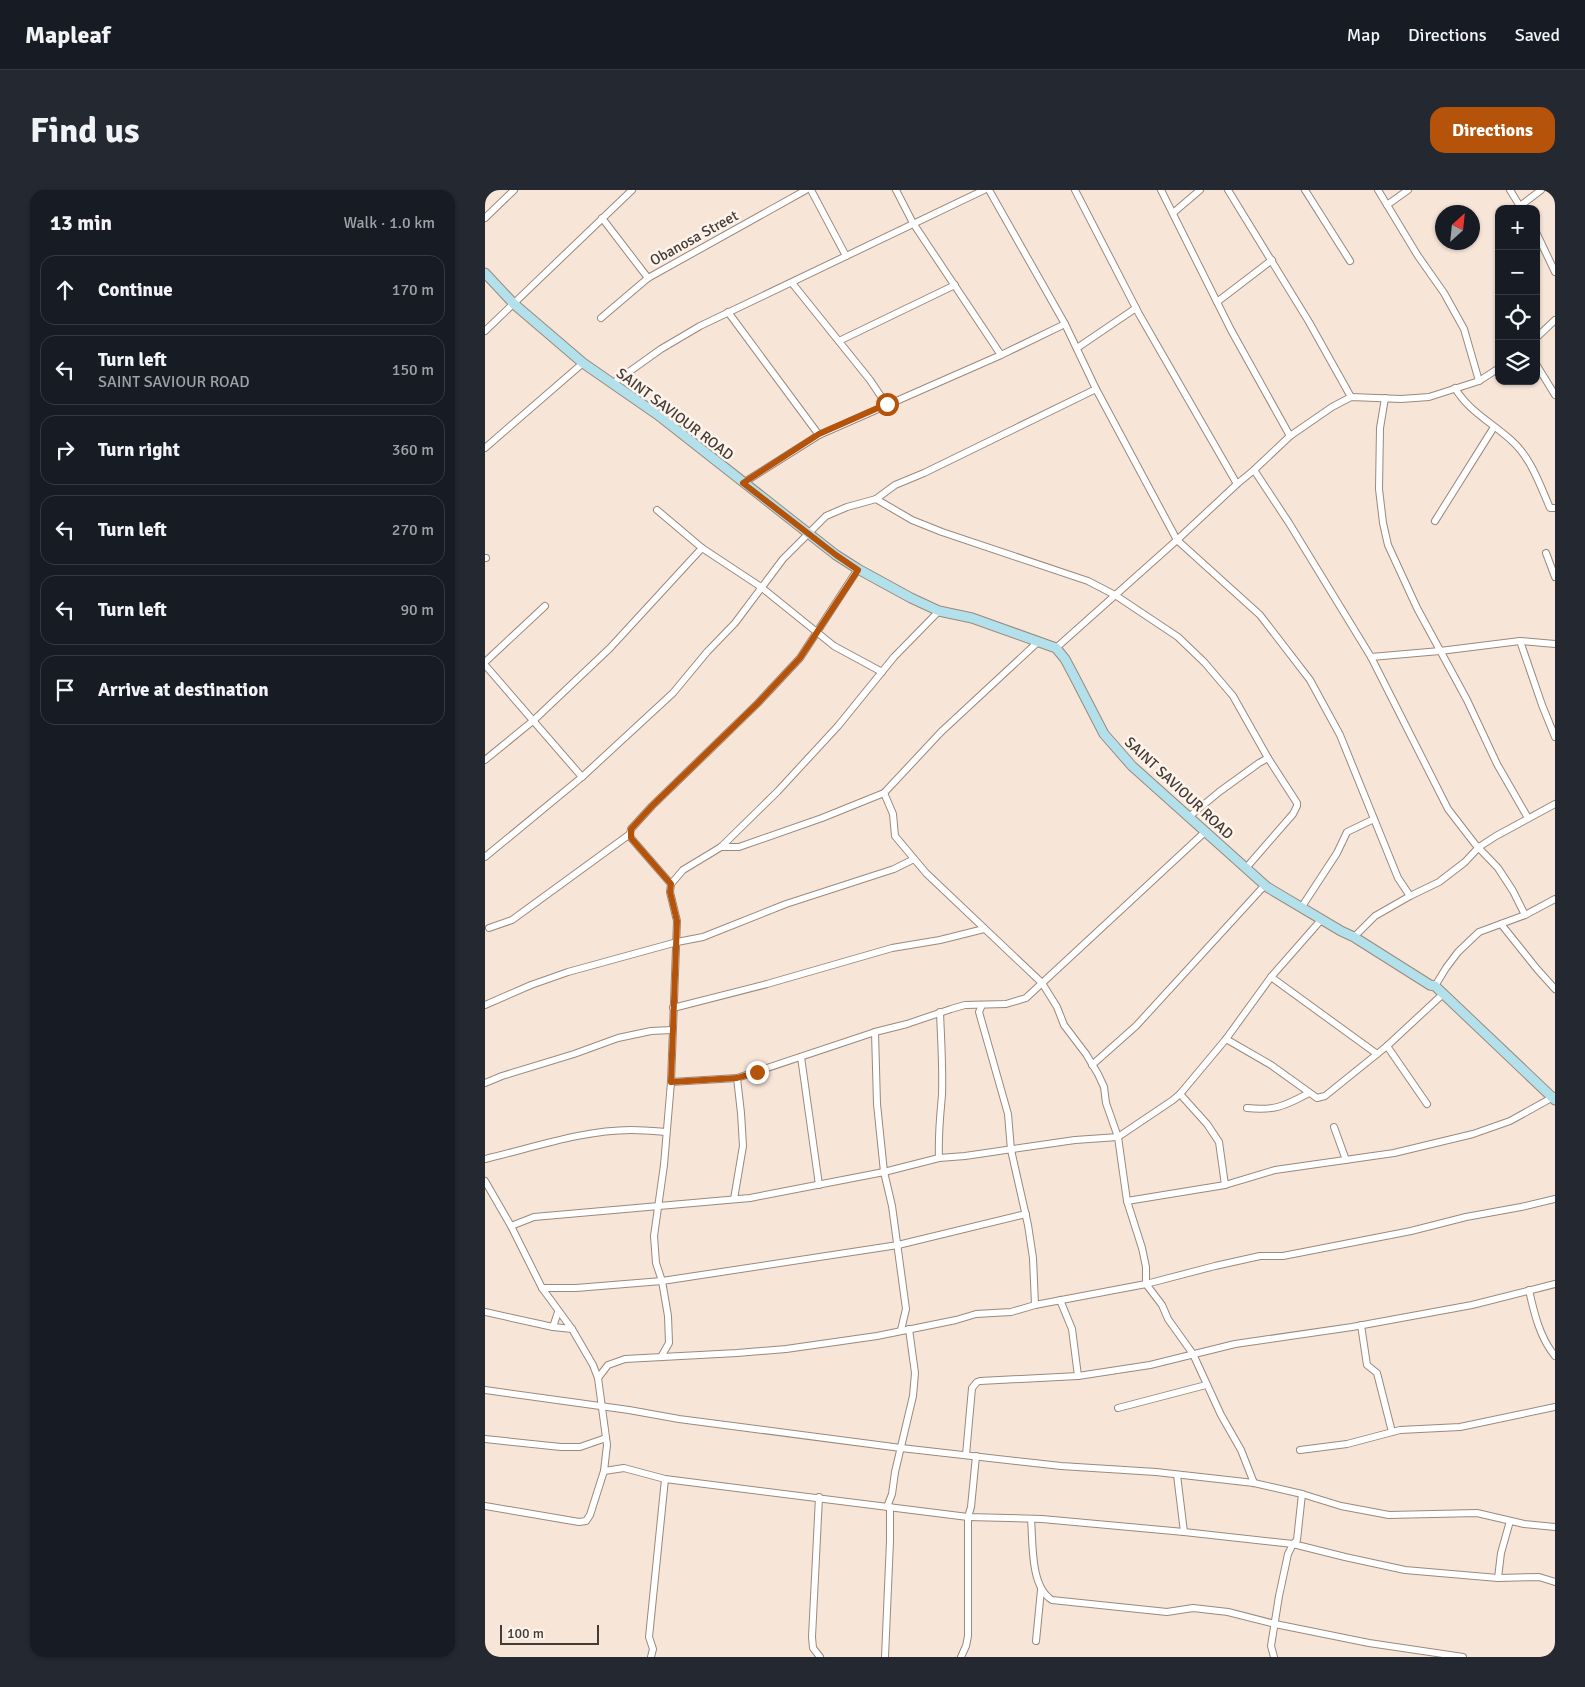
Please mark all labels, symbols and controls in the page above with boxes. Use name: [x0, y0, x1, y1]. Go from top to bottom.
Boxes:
text: Mapleaf: [25, 20, 110, 50]
text: Map: [1347, 24, 1380, 46]
text: Directions: [1408, 24, 1487, 46]
text: Saved: [1515, 24, 1560, 46]
button: Directions: [1430, 107, 1555, 153]
text: Find us: [30, 109, 140, 152]
north arrow: [1435, 205, 1480, 250]
map controls: [1495, 205, 1540, 385]
button: +: [1495, 205, 1540, 250]
street label: Obanosa Street: [647, 206, 741, 270]
text: 13 min: [50, 210, 112, 236]
text: Walk · 1.0 km: [343, 213, 435, 233]
button: −: [1495, 250, 1540, 295]
icon: ahead: [51, 276, 79, 304]
text: Continue: [98, 278, 173, 302]
text: 170 m: [392, 280, 434, 300]
button: locate: [1495, 295, 1540, 340]
button: layers: [1495, 340, 1540, 385]
text: Turn left: [98, 348, 167, 372]
icon: left: [51, 356, 79, 384]
text: 150 m: [392, 360, 434, 380]
street label: SAINT SAVIOUR ROAD: [613, 364, 737, 464]
text: SAINT SAVIOUR ROAD: [98, 372, 250, 392]
route start: [876, 393, 899, 416]
icon: right: [51, 436, 79, 464]
text: Turn right: [98, 438, 180, 462]
text: 360 m: [392, 440, 434, 460]
icon: left: [51, 516, 79, 544]
text: Turn left: [98, 518, 167, 542]
text: 270 m: [392, 520, 434, 540]
icon: left: [51, 596, 79, 624]
text: Turn left: [98, 598, 167, 622]
text: 90 m: [400, 600, 434, 620]
icon: arrive: [51, 676, 79, 704]
text: Arrive at destination: [98, 678, 269, 702]
street label: SAINT SAVIOUR ROAD: [1121, 733, 1237, 843]
route end: [746, 1061, 769, 1084]
scale bar: [500, 1622, 599, 1645]
text: 100 m: [507, 1625, 544, 1642]

